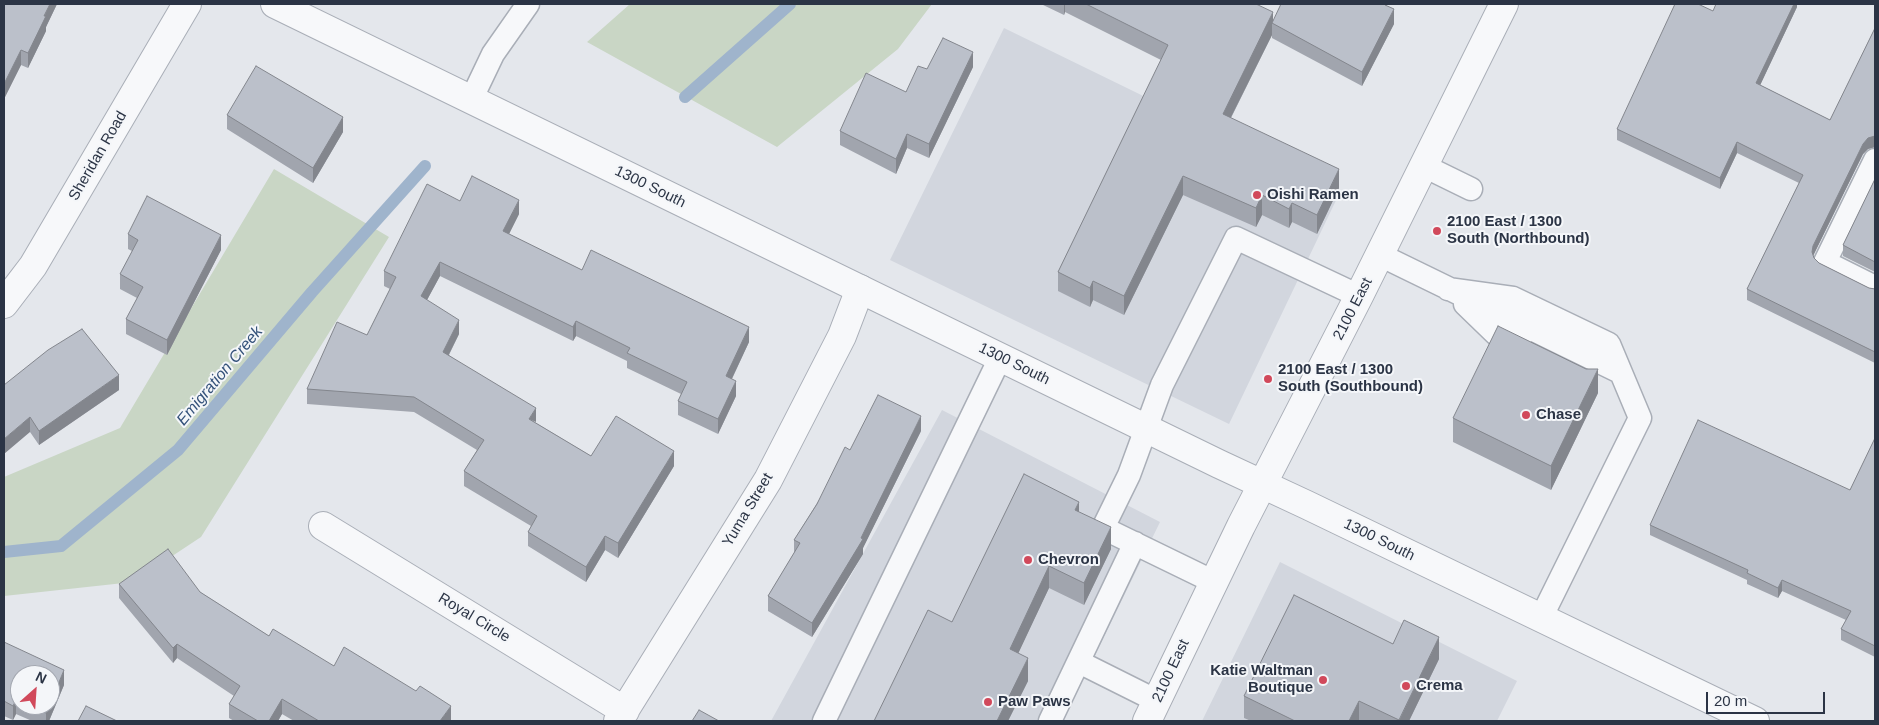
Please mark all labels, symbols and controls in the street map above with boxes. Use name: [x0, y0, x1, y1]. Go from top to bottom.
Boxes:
street label: Sheridan Road: [65, 108, 131, 204]
street label: 1300 South: [612, 162, 688, 212]
place label: Oishi Ramen: [1267, 186, 1359, 204]
marker: Oishi Ramen: [1251, 189, 1263, 201]
place label: 2100 East / 1300 South (Northbound): [1447, 213, 1589, 248]
marker: 2100 East / 1300 South (Northbound): [1431, 225, 1443, 237]
street label: 2100 East: [1330, 275, 1376, 343]
water label: Emigration Creek: [173, 322, 267, 430]
street label: 1300 South: [976, 339, 1052, 389]
place label: 2100 East / 1300 South (Southbound): [1278, 361, 1423, 396]
marker: 2100 East / 1300 South (Southbound): [1262, 373, 1274, 385]
place label: Chase: [1536, 406, 1581, 424]
marker: Chase: [1520, 409, 1532, 421]
street label: Yuma Street: [719, 470, 777, 550]
street label: 1300 South: [1341, 515, 1417, 565]
place label: Chevron: [1038, 551, 1099, 569]
marker: Chevron: [1022, 554, 1034, 566]
street label: Royal Circle: [435, 589, 513, 647]
street label: 2100 East: [1149, 637, 1193, 705]
place label: Katie Waltman Boutique: [1210, 662, 1313, 697]
north arrow: [10, 665, 60, 715]
text: N: [33, 668, 49, 687]
marker: Katie Waltman Boutique: [1317, 674, 1329, 686]
place label: Crema: [1416, 677, 1463, 695]
marker: Crema: [1400, 680, 1412, 692]
scale bar: [1709, 682, 1828, 714]
text: 20 m: [1714, 692, 1747, 709]
place label: Paw Paws: [998, 693, 1071, 711]
marker: Paw Paws: [982, 696, 994, 708]

